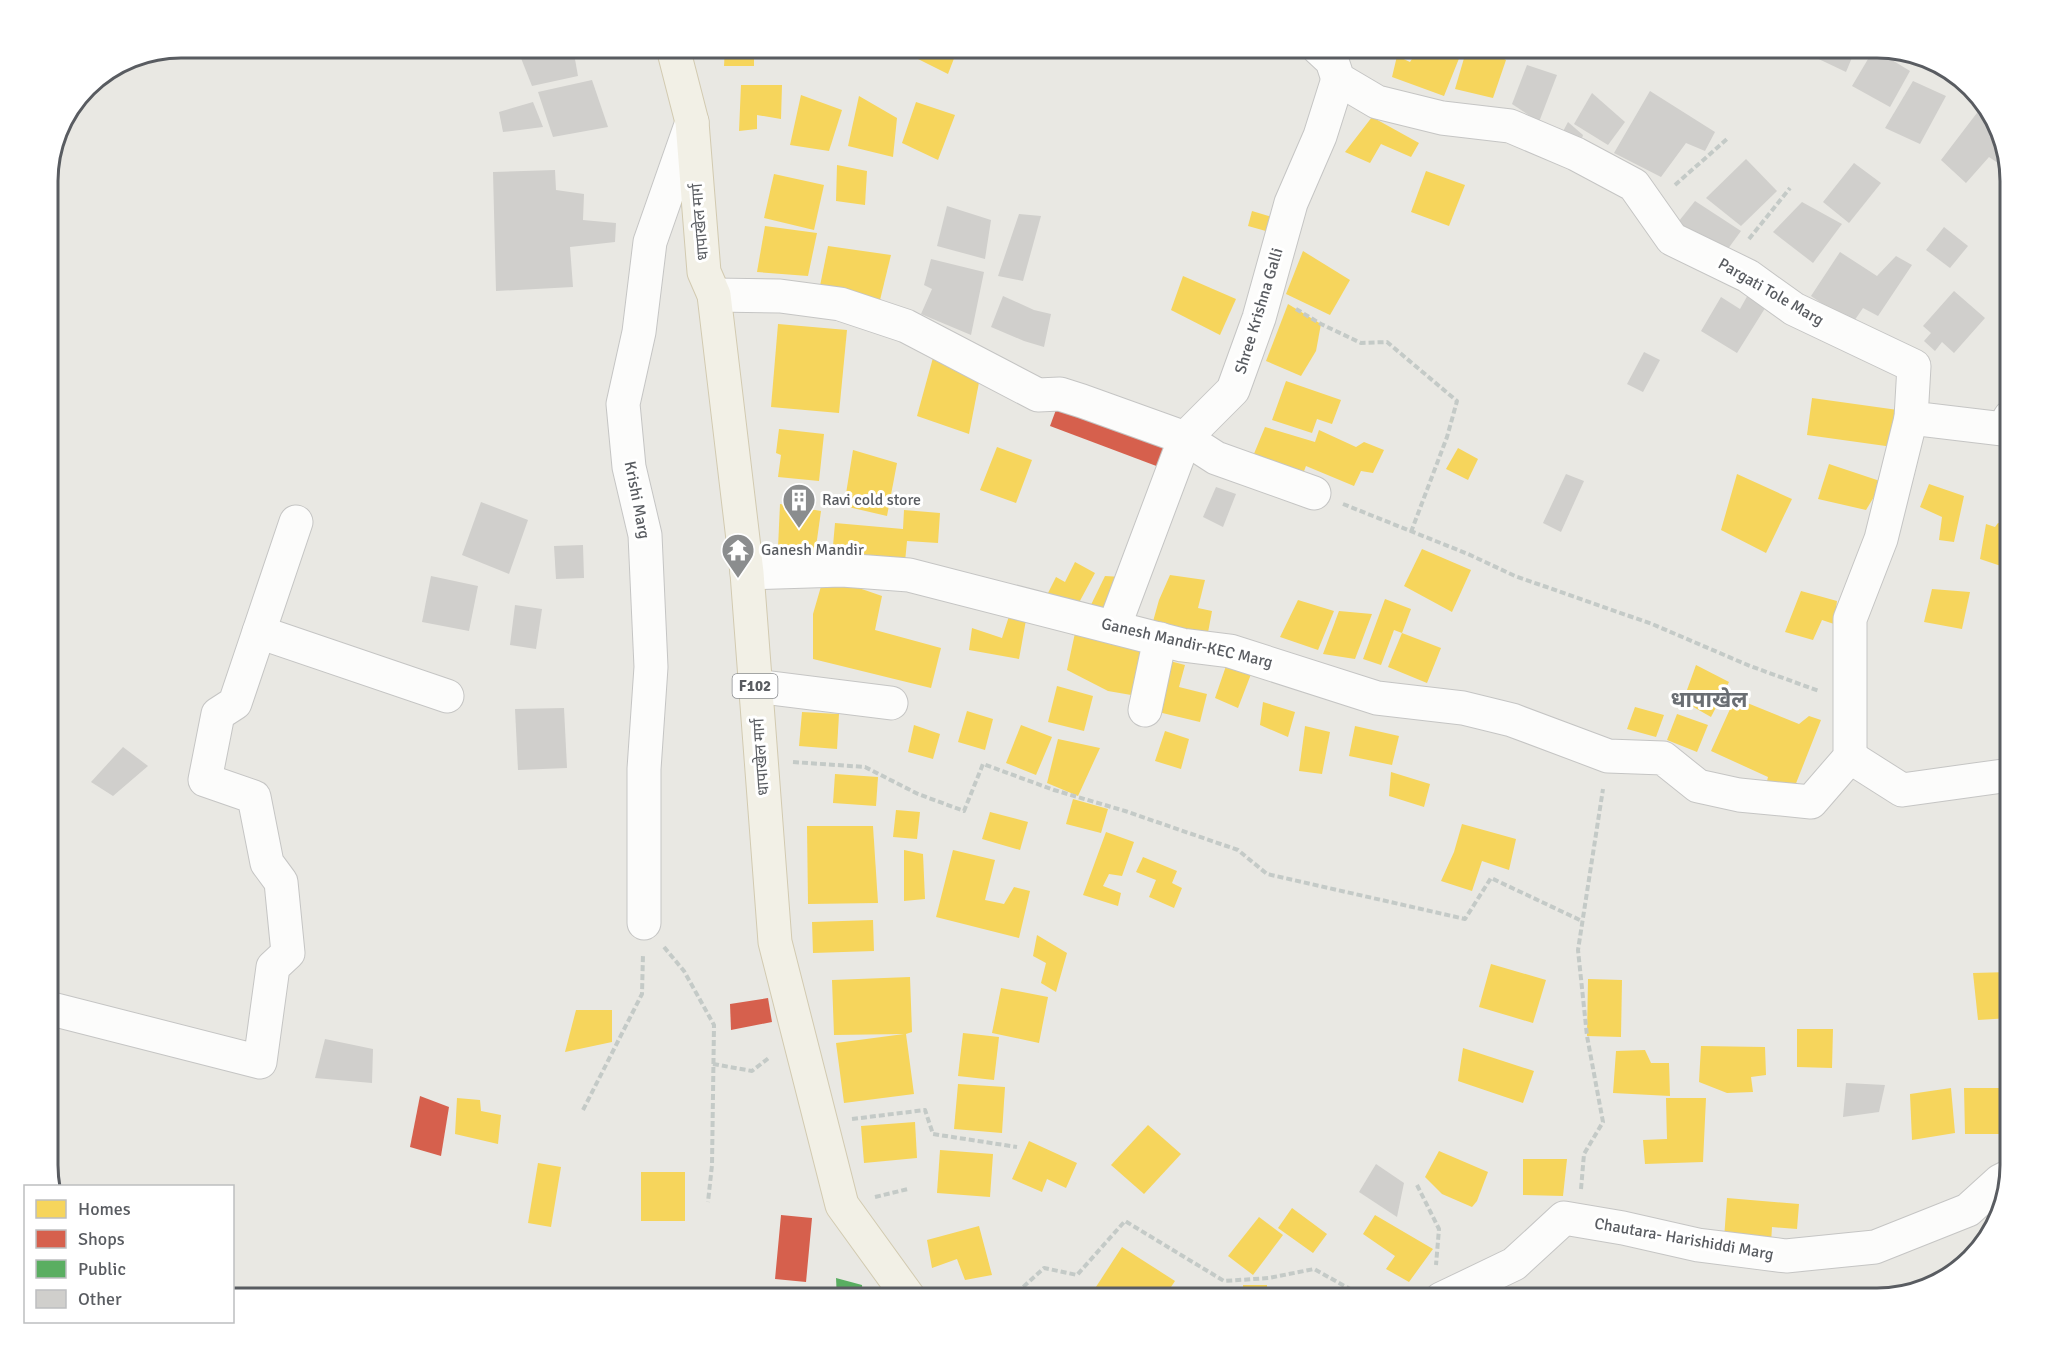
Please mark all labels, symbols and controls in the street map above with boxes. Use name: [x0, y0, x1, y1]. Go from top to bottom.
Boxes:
street label: धापाखेल मार्ग: [687, 182, 713, 261]
street label: Shree Krishna Galli: [1230, 246, 1288, 376]
street label: Pargati Tole Marg: [1715, 254, 1827, 330]
street label: Krishi Marg: [620, 459, 654, 541]
building icon: Ravi cold store: [781, 482, 817, 529]
place label: Ravi cold store: [822, 490, 921, 510]
temple icon: Ganesh Mandir: [720, 532, 756, 579]
place label: Ganesh Mandir: [761, 540, 864, 560]
street label: Ganesh Mandir-KEC Marg: [1099, 614, 1275, 672]
road number: F102: [732, 674, 777, 698]
district label: धापाखेल: [1670, 686, 1748, 713]
street label: धापाखेल मार्ग: [748, 717, 774, 796]
legend: [24, 1185, 234, 1323]
text: Homes: [78, 1198, 131, 1220]
street label: Chautara- Harishiddi Marg: [1593, 1213, 1775, 1265]
text: Shops: [78, 1228, 125, 1250]
text: Public: [78, 1258, 126, 1280]
text: Other: [78, 1288, 122, 1310]

